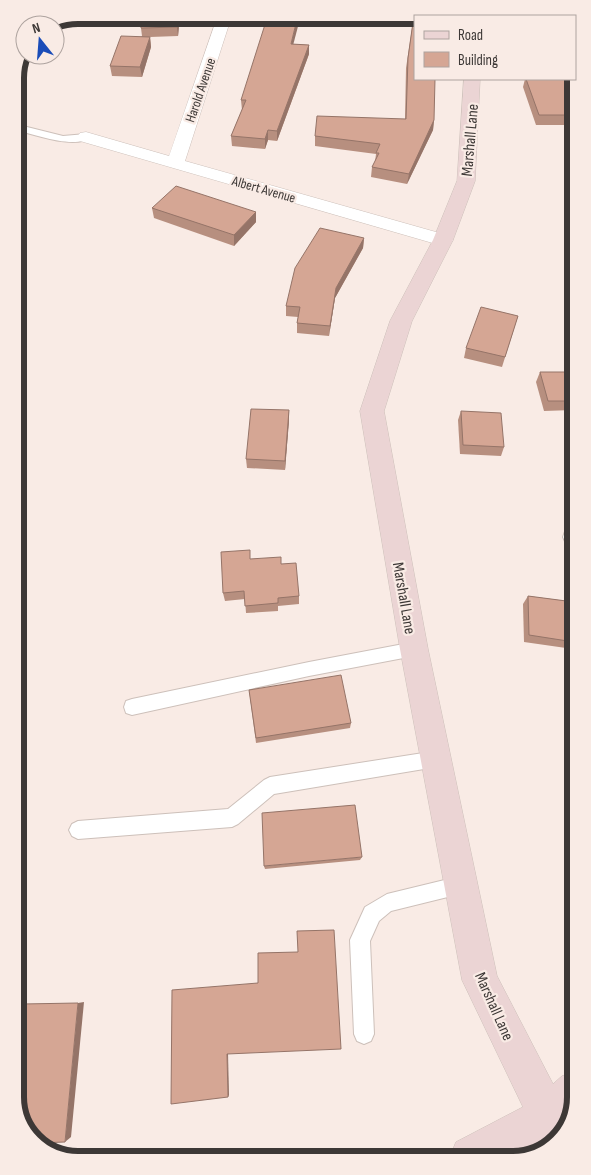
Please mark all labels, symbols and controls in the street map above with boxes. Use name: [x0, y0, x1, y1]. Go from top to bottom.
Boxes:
north arrow: [15, 15, 65, 65]
legend: [414, 15, 576, 80]
text: N: [30, 19, 42, 37]
text: Road: [458, 26, 483, 45]
text: Building: [458, 51, 498, 70]
street label: Harold Avenue: [182, 56, 219, 125]
street label: Marshall Lane: [458, 103, 483, 177]
street label: Albert Avenue: [229, 172, 298, 207]
street label: Marshall Lane: [388, 561, 419, 636]
street label: Marshall Lane: [470, 970, 517, 1044]

